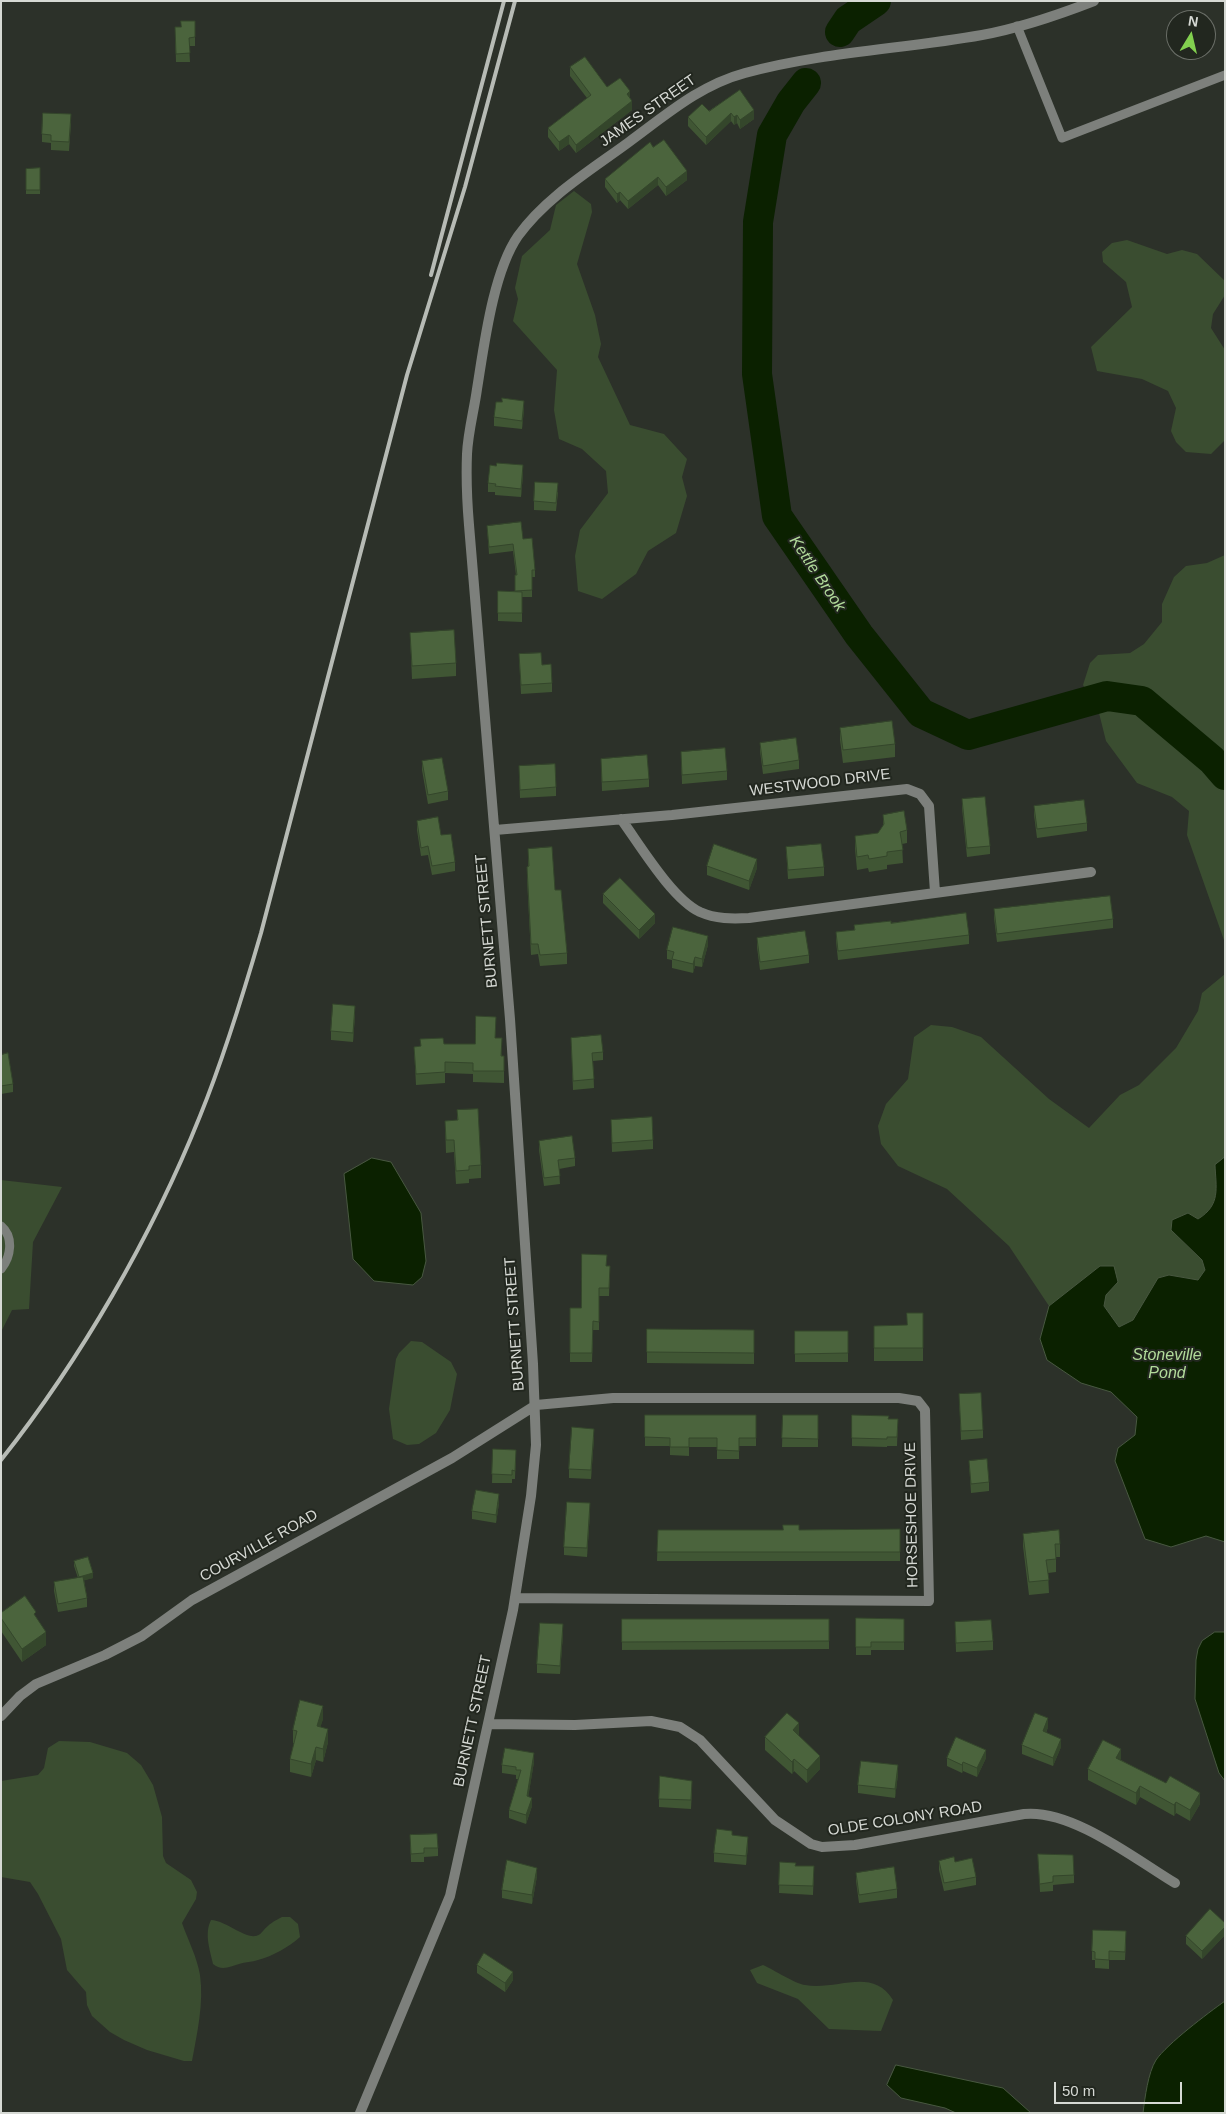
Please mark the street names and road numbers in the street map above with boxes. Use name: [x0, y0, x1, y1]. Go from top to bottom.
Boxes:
street label: JAMES STREET: [596, 71, 700, 151]
street label: WESTWOOD DRIVE: [749, 765, 891, 801]
street label: BURNETT STREET: [472, 853, 502, 989]
street label: BURNETT STREET: [501, 1256, 529, 1392]
street label: HORSESHOE DRIVE: [902, 1442, 922, 1588]
street label: COURVILLE ROAD: [197, 1506, 321, 1586]
street label: BURNETT STREET: [450, 1654, 496, 1788]
street label: OLDE COLONY ROAD: [827, 1798, 983, 1840]

